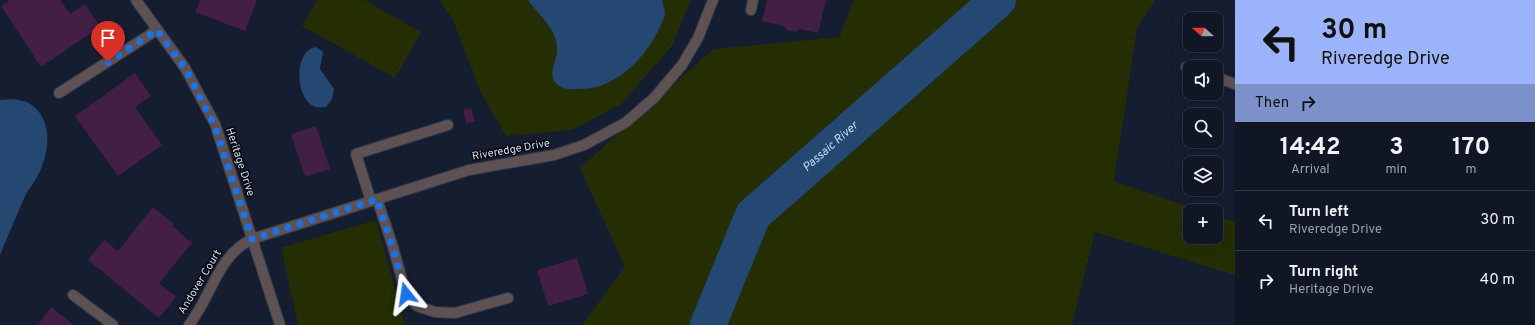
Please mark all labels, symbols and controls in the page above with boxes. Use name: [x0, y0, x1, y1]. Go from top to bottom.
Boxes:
north arrow: [1183, 12, 1223, 52]
map controls: [1183, 12, 1223, 244]
text: 30 m: [1321, 13, 1387, 49]
icon: left: [1255, 16, 1307, 68]
pin: [91, 21, 125, 62]
icon: arrive: [97, 27, 119, 49]
text: Riveredge Drive: [1321, 48, 1450, 71]
button: sound: [1183, 60, 1223, 100]
icon: right: [1297, 92, 1319, 114]
text: Then: [1255, 94, 1289, 113]
button: search: [1183, 108, 1223, 148]
water label: Passaic River: [799, 117, 863, 176]
street label: Heritage Drive: [222, 126, 258, 198]
text: 14:42: [1280, 133, 1341, 163]
text: 3: [1389, 133, 1404, 163]
text: 170: [1452, 133, 1490, 163]
street label: Riveredge Drive: [471, 136, 551, 164]
button: layers: [1183, 156, 1223, 196]
text: Arrival: [1291, 162, 1330, 178]
text: min: [1386, 162, 1407, 178]
text: m: [1466, 162, 1477, 178]
text: Turn left: [1289, 203, 1349, 222]
button: +: [1183, 204, 1223, 244]
icon: left: [1255, 210, 1277, 232]
text: 30 m: [1480, 211, 1515, 230]
text: Riveredge Drive: [1289, 222, 1382, 238]
street label: Andover Court: [175, 247, 225, 317]
text: Turn right: [1289, 263, 1358, 282]
icon: right: [1255, 270, 1277, 292]
text: 40 m: [1480, 271, 1515, 290]
position arrow: [385, 273, 427, 315]
text: Heritage Drive: [1289, 282, 1373, 298]

